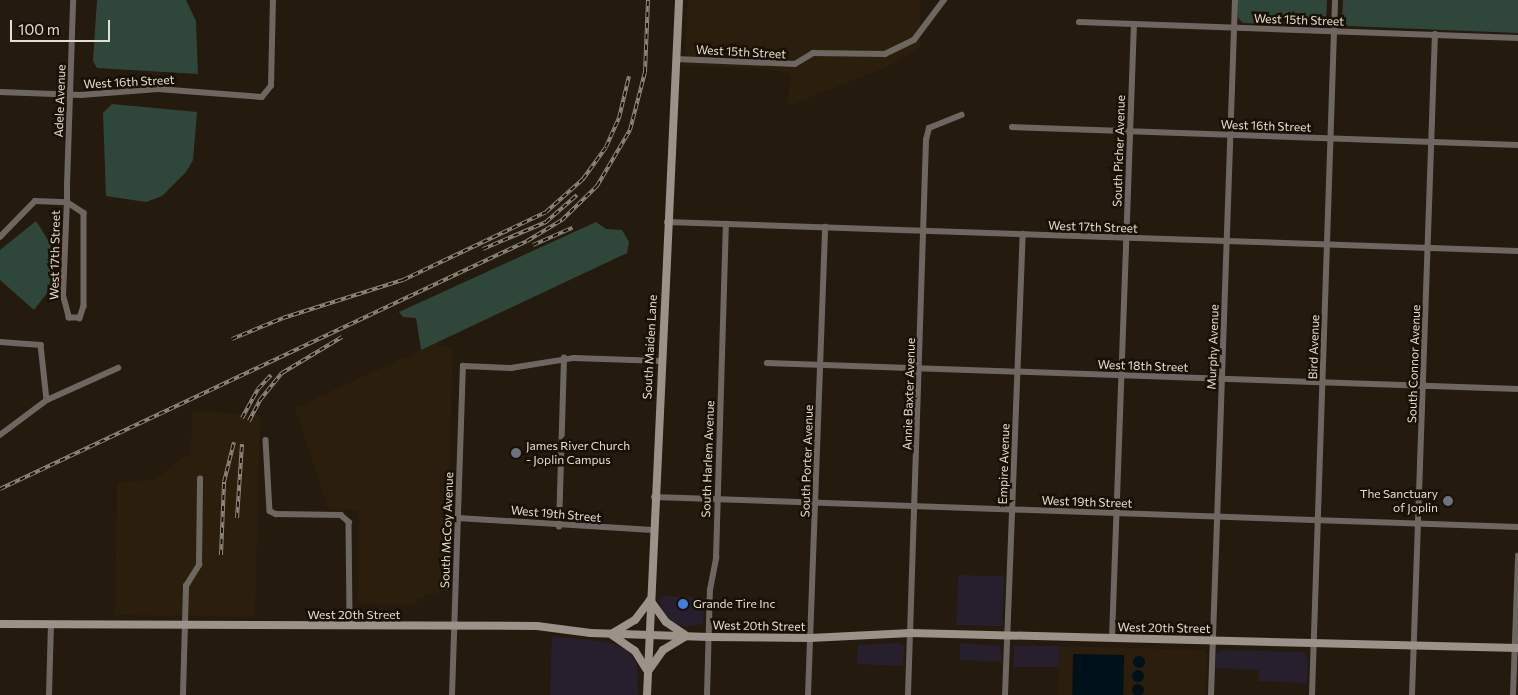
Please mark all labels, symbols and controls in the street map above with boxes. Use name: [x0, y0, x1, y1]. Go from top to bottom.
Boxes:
scale bar: [12, 10, 112, 42]
street label: West 15th Street: [1254, 11, 1344, 29]
text: 100 m: [18, 20, 60, 38]
street label: West 15th Street: [695, 42, 787, 62]
street label: Adele Avenue: [52, 64, 68, 138]
street label: West 16th Street: [83, 72, 175, 92]
street label: South Picher Avenue: [1110, 95, 1128, 207]
street label: West 16th Street: [1220, 117, 1312, 135]
street label: West 17th Street: [47, 210, 63, 300]
street label: West 17th Street: [1048, 218, 1138, 236]
street label: South Maiden Lane: [640, 294, 660, 400]
street label: Murphy Avenue: [1204, 304, 1222, 390]
street label: South Connor Avenue: [1405, 305, 1423, 423]
street label: Bird Avenue: [1306, 314, 1322, 380]
street label: Annie Baxter Avenue: [900, 338, 918, 450]
street label: West 18th Street: [1097, 357, 1189, 375]
street label: South Harlem Avenue: [699, 400, 717, 518]
street label: South Porter Avenue: [798, 405, 816, 517]
street label: Empire Avenue: [995, 423, 1013, 505]
place label: James River Church - Joplin Campus: [526, 439, 630, 467]
marker: James River Church - Joplin Campus: [510, 447, 522, 459]
street label: South McCoy Avenue: [438, 472, 456, 588]
place label: The Sanctuary of Joplin: [1360, 487, 1438, 515]
street label: West 19th Street: [1041, 493, 1133, 511]
marker: The Sanctuary of Joplin: [1442, 495, 1454, 507]
street label: West 19th Street: [510, 503, 602, 525]
place label: Grande Tire Inc: [693, 597, 775, 611]
marker: Grande Tire Inc: [677, 598, 689, 610]
street label: West 20th Street: [308, 608, 400, 622]
street label: West 20th Street: [712, 618, 806, 634]
street label: West 20th Street: [1117, 620, 1211, 636]

